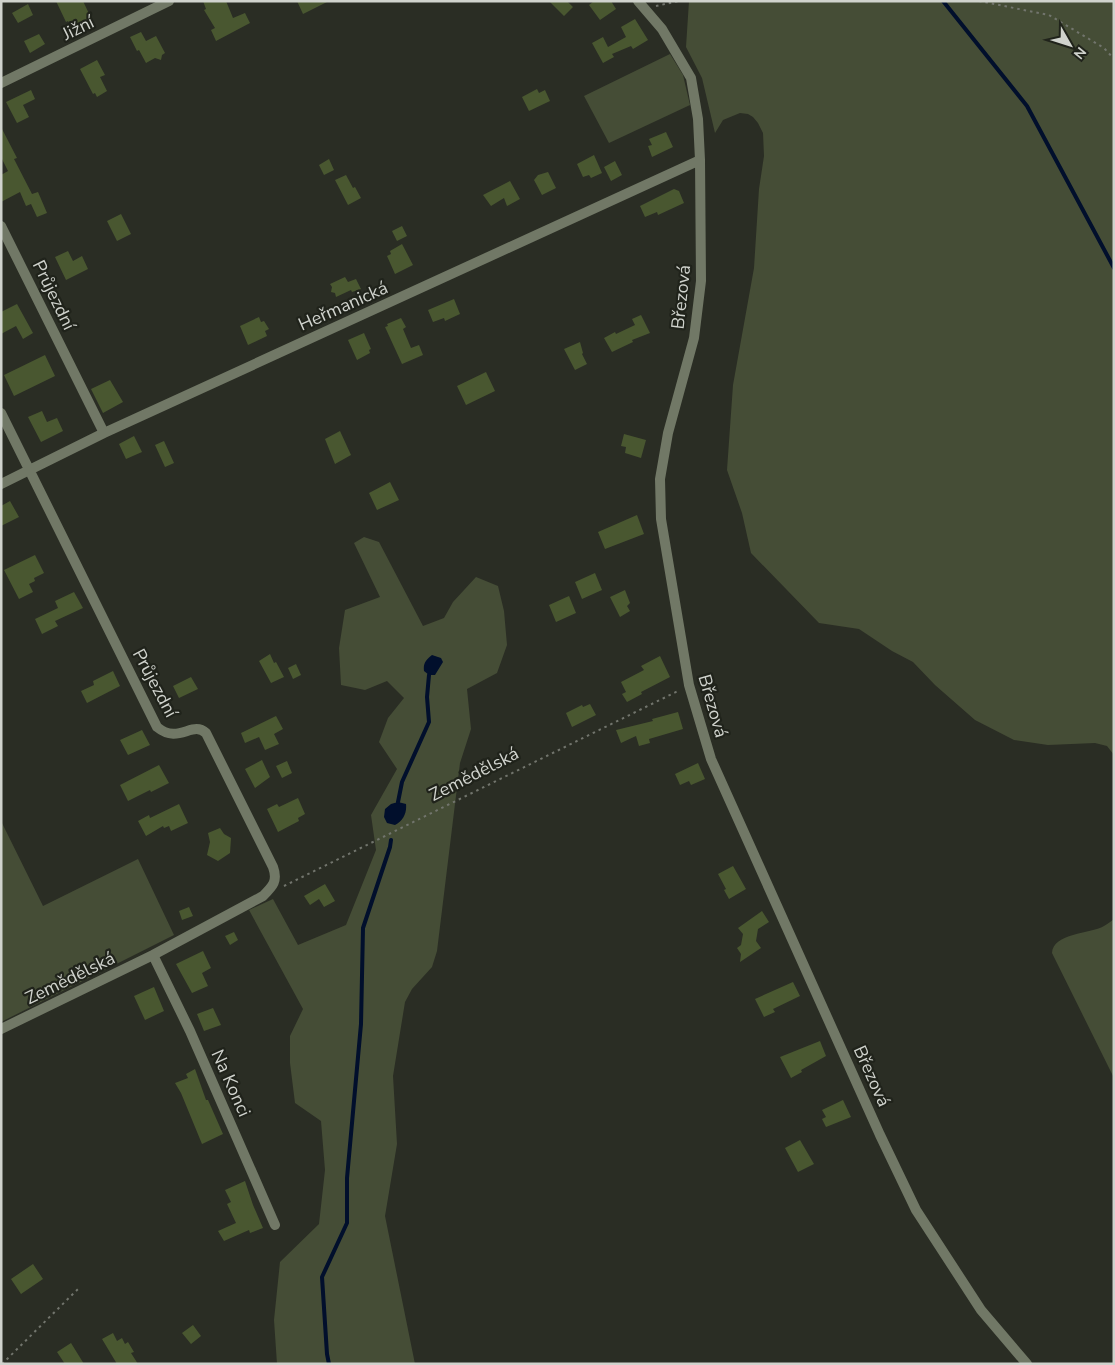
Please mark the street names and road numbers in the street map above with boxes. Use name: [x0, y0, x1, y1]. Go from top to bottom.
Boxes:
street label: Jižní: [57, 10, 99, 46]
street label: Průjezdní: [27, 256, 81, 335]
street label: Březová: [666, 264, 696, 330]
street label: Heřmanická: [294, 276, 392, 336]
street label: Průjezdní: [127, 644, 183, 722]
street label: Březová: [693, 672, 733, 740]
street label: Zemědělská: [425, 741, 523, 807]
street label: Zemědělská: [21, 946, 119, 1010]
street label: Březová: [848, 1042, 896, 1110]
street label: Na Konci: [206, 1046, 256, 1120]

